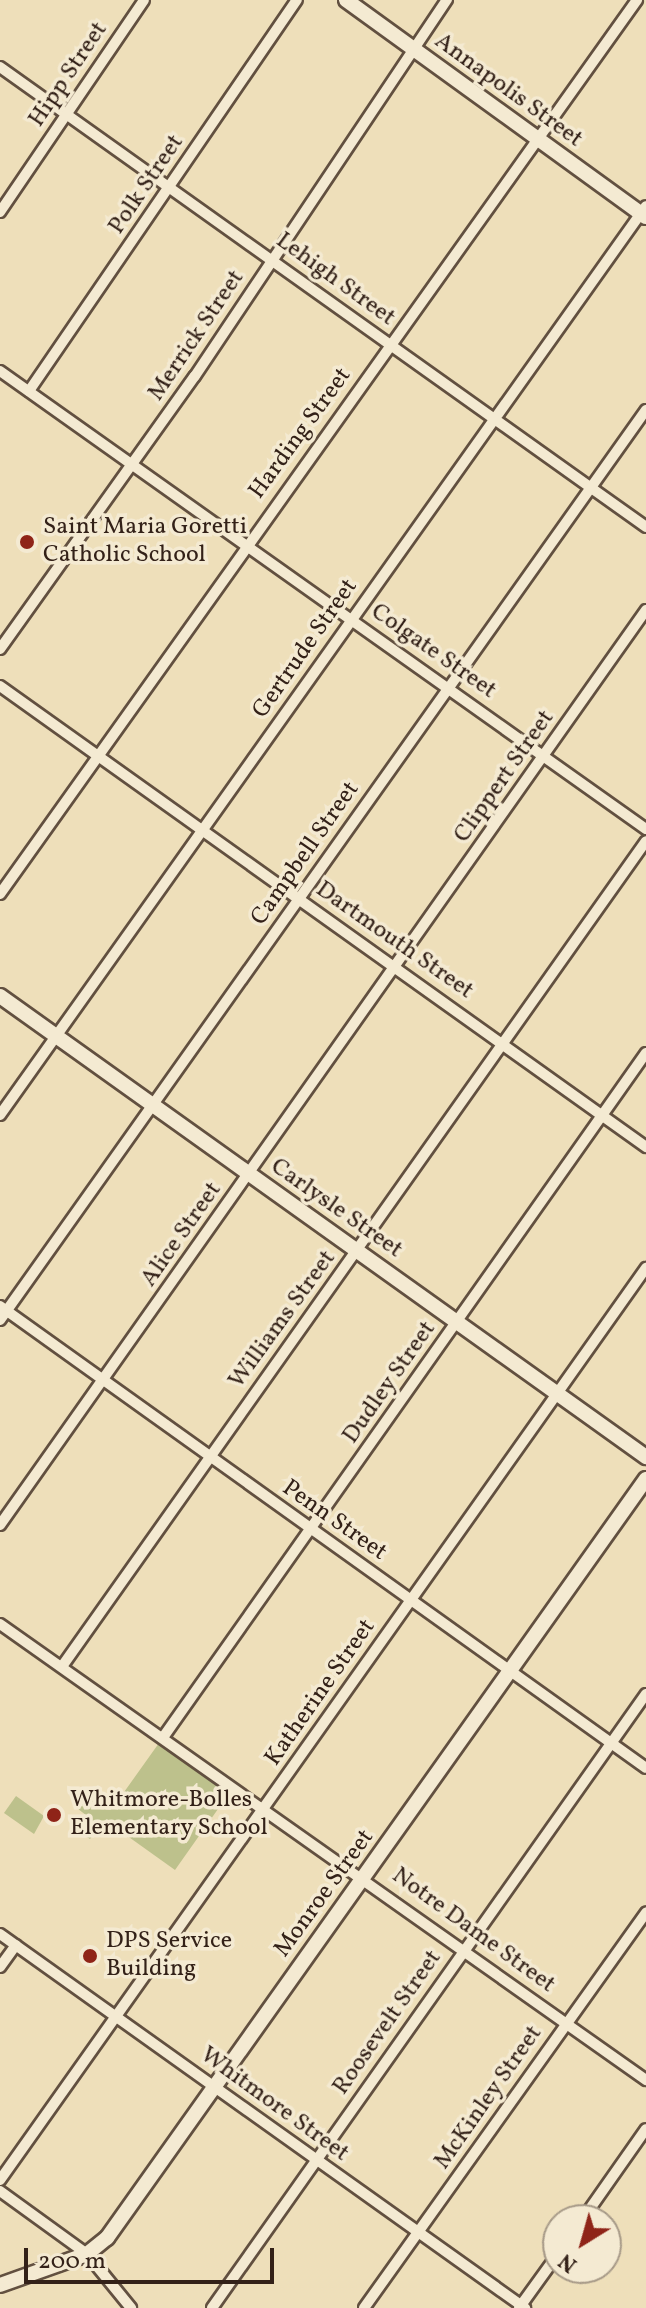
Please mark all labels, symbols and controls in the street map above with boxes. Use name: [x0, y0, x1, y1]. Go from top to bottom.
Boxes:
street label: Hipp Street: [23, 17, 115, 133]
street label: Annapolis Street: [428, 28, 588, 154]
street label: Polk Street: [103, 130, 191, 240]
street label: Lehigh Street: [270, 227, 400, 333]
street label: Merrick Street: [143, 265, 251, 407]
street label: Harding Street: [244, 363, 358, 505]
place label: Saint Maria Goretti Catholic School: [43, 514, 247, 570]
marker: Saint Maria Goretti Catholic School: [18, 533, 36, 551]
street label: Gertrude Street: [247, 574, 365, 724]
street label: Colgate Street: [365, 598, 501, 706]
street label: Clippert Street: [449, 705, 561, 849]
street label: Campbell Street: [246, 777, 366, 931]
street label: Dartmouth Street: [310, 876, 478, 1006]
street label: Carlysle Street: [265, 1153, 407, 1265]
street label: Alice Street: [135, 1177, 229, 1293]
street label: Williams Street: [223, 1245, 343, 1395]
street label: Dudley Street: [337, 1316, 443, 1450]
street label: Penn Street: [276, 1474, 392, 1568]
street label: Katherine Street: [260, 1614, 382, 1772]
place label: Whitmore-Bolles Elementary School: [70, 1787, 268, 1843]
marker: Whitmore-Bolles Elementary School: [45, 1806, 63, 1824]
street label: Monroe Street: [269, 1825, 381, 1963]
street label: Notre Dame Street: [386, 1862, 560, 2000]
place label: DPS Service Building: [106, 1928, 232, 1984]
street label: Roosevelt Street: [327, 1945, 449, 2101]
marker: DPS Service Building: [81, 1947, 99, 1965]
street label: McKinley Street: [429, 2020, 549, 2176]
street label: Whitmore Street: [194, 2041, 354, 2169]
north arrow: [542, 2204, 622, 2284]
scale bar: [28, 2232, 278, 2282]
text: 200 m: [38, 2245, 106, 2279]
text: N: [553, 2245, 584, 2279]

